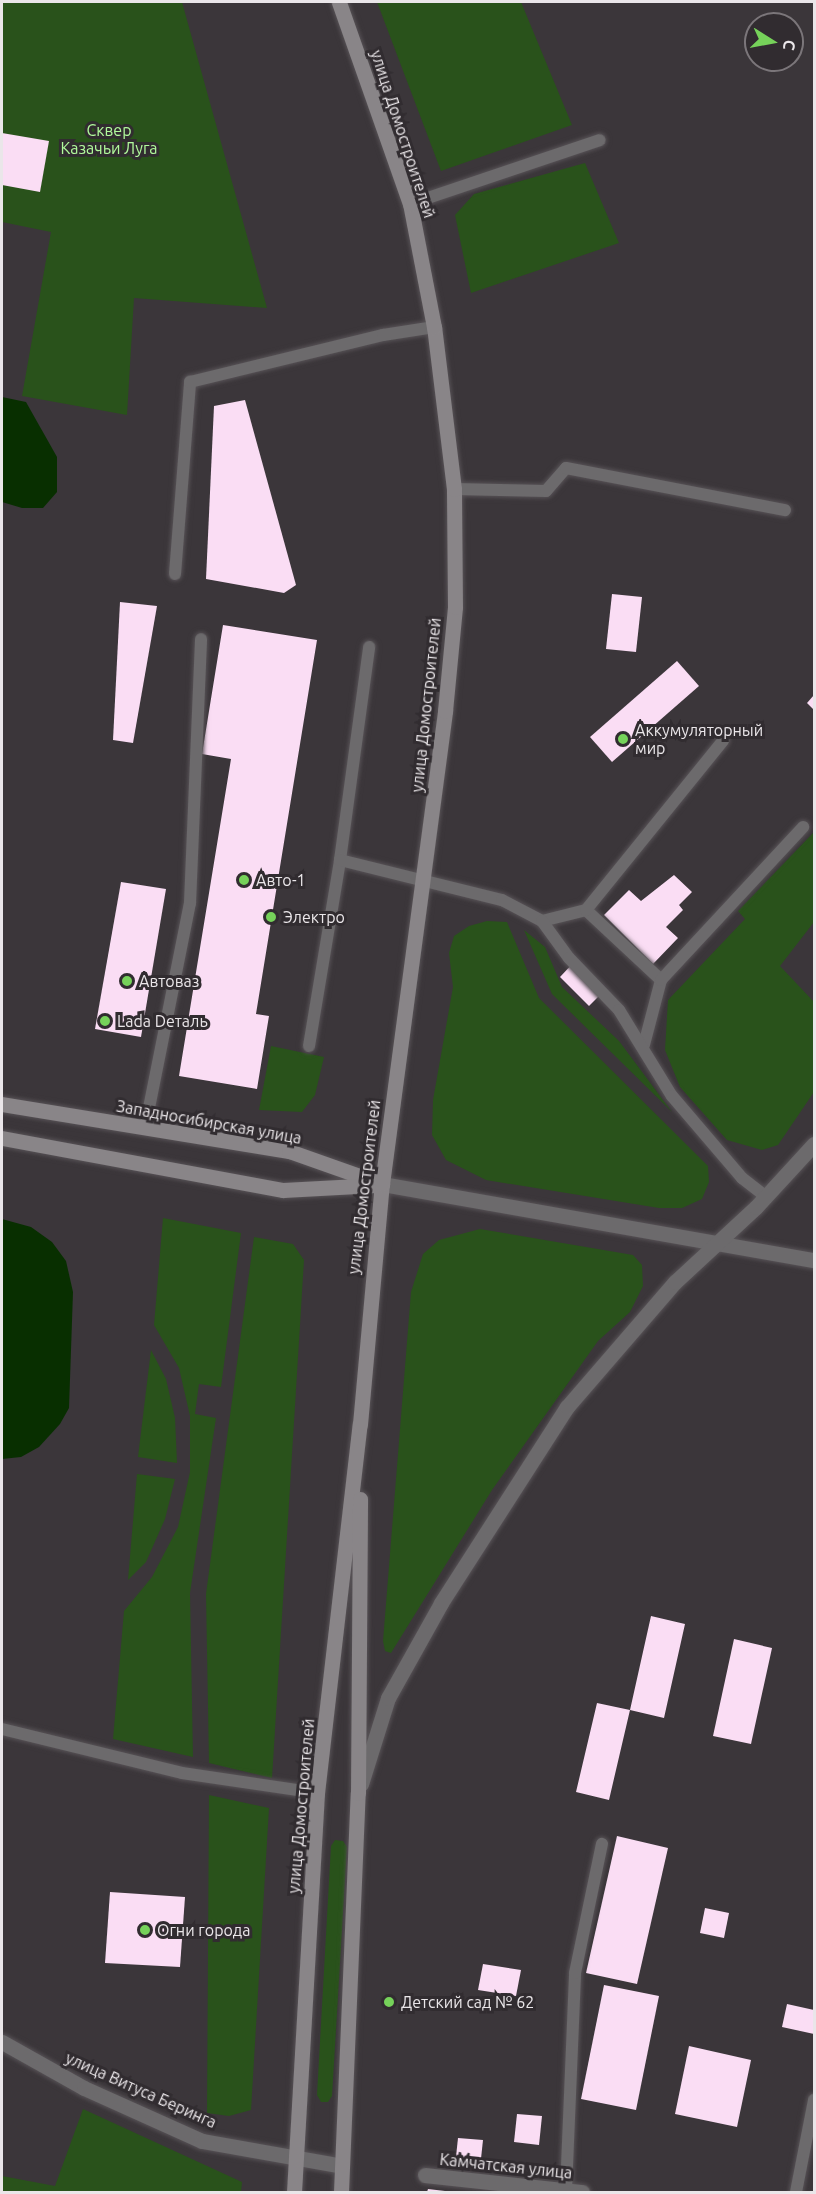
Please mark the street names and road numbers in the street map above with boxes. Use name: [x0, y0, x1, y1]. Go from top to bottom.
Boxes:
street label: улица Домостроителей: [367, 48, 439, 220]
street label: улица Домостроителей: [407, 617, 445, 793]
street label: Западносибирская улица: [115, 1096, 303, 1148]
street label: улица Домостроителей: [344, 1099, 384, 1275]
street label: улица Домостроителей: [284, 1718, 318, 1894]
street label: улица Витуса Беринга: [63, 2048, 219, 2132]
street label: Камчатская улица: [439, 2149, 573, 2183]

